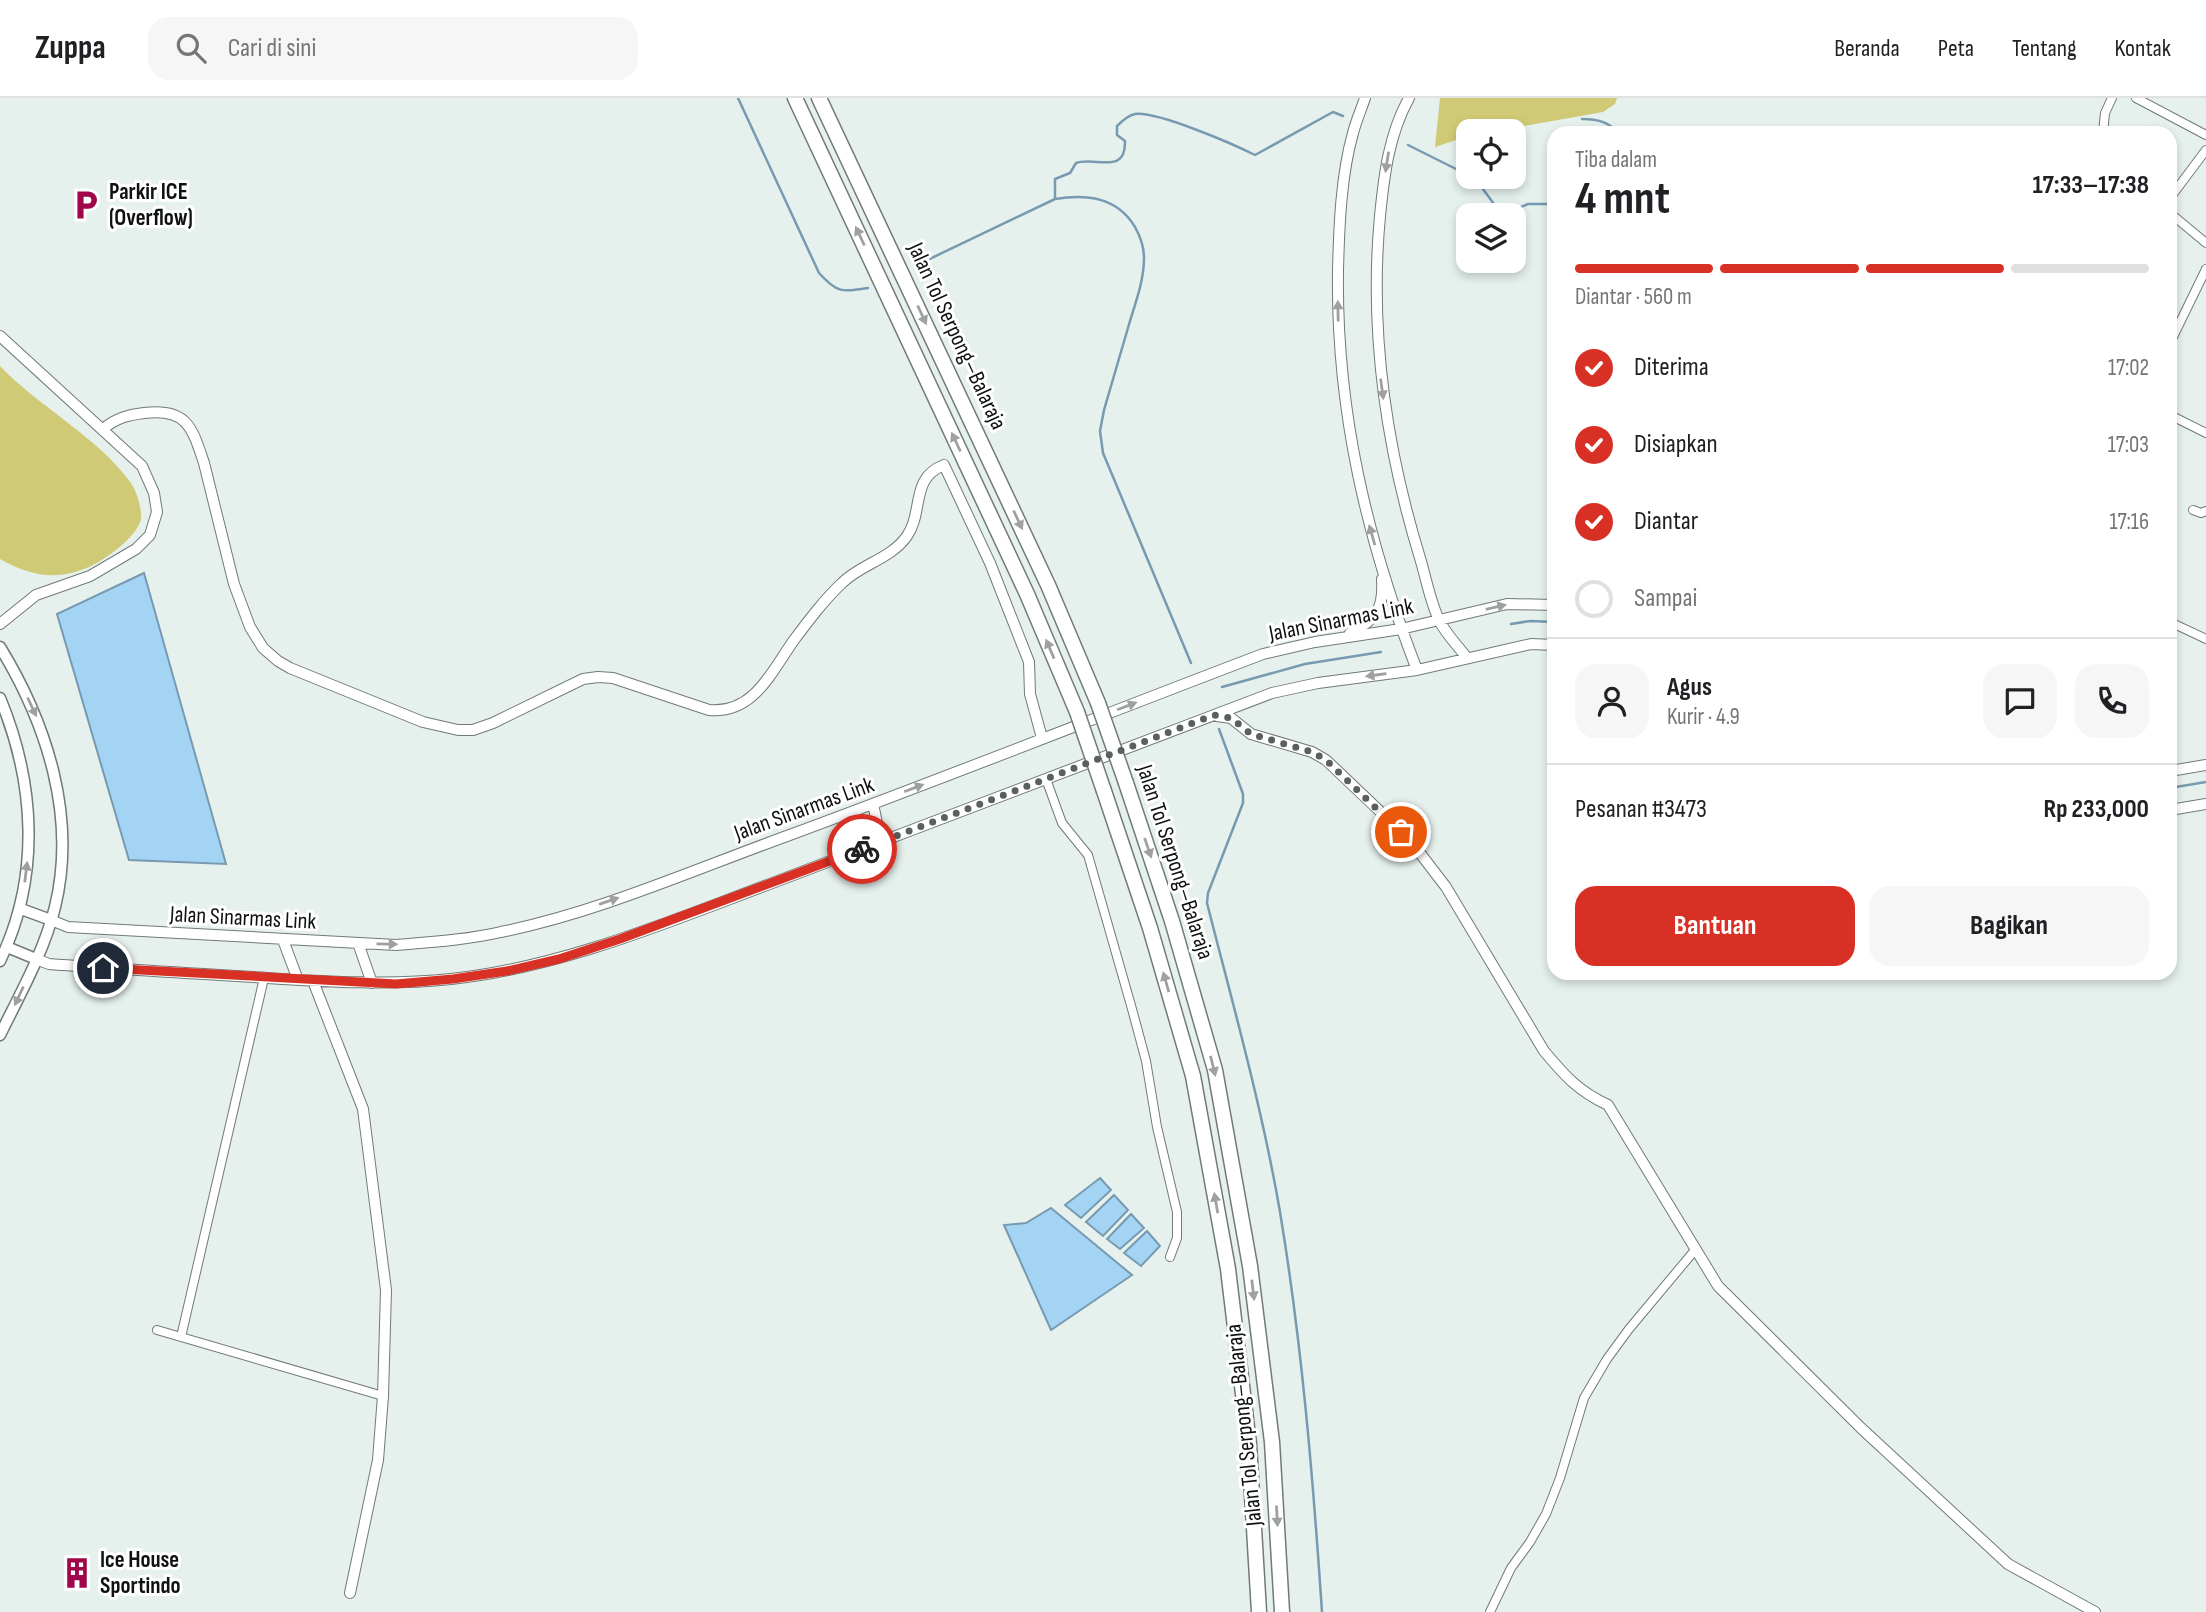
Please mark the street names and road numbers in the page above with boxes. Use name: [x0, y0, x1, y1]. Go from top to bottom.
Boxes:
street label: Jalan Tol Serpong–Balaraja: [901, 237, 1013, 434]
street label: Jalan Sinarmas Link: [1265, 592, 1416, 648]
street label: Jalan Tol Serpong–Balaraja: [1130, 760, 1220, 963]
street label: Jalan Sinarmas Link: [729, 771, 878, 848]
street label: Jalan Sinarmas Link: [168, 900, 317, 936]
street label: Jalan Tol Serpong–Balaraja: [1219, 1323, 1269, 1528]

